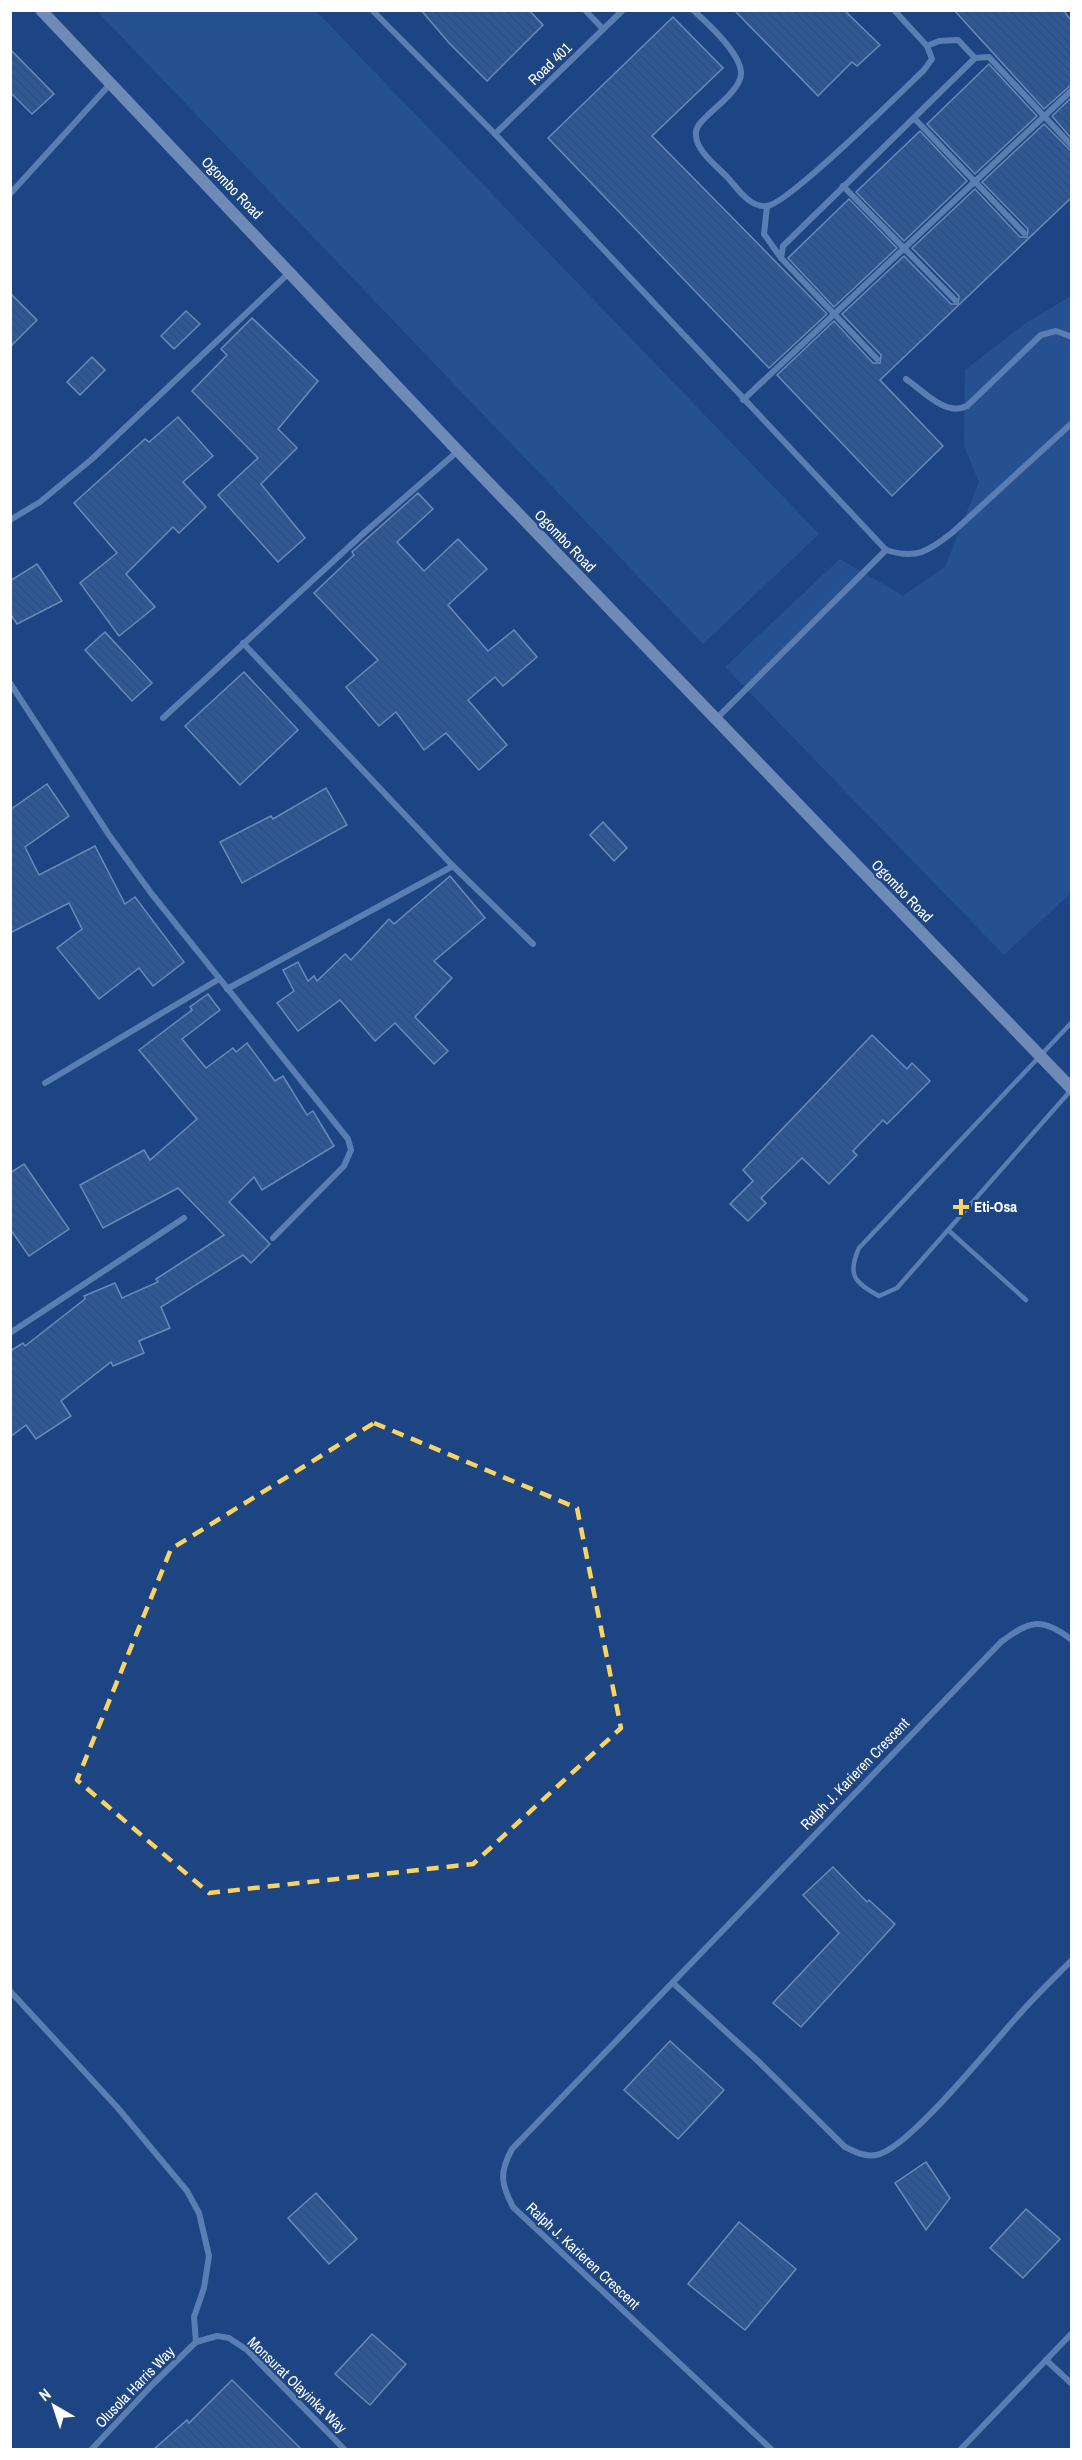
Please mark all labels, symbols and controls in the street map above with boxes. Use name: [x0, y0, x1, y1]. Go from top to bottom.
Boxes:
street label: Road 401: [523, 37, 576, 90]
street label: Ogombo Road: [197, 152, 268, 224]
street label: Ogombo Road: [530, 505, 601, 577]
street label: Ogombo Road: [867, 855, 938, 927]
place label: Eti-Osa: [974, 1196, 1017, 1217]
marker: Eti-Osa: [952, 1198, 970, 1216]
street label: Ralph J. Karieren Crescent: [796, 1713, 914, 1834]
street label: Ralph J. Karieren Crescent: [522, 2197, 645, 2314]
street label: Monsurat Olayinka Way: [243, 2332, 352, 2438]
street label: Olusola Harris Way: [90, 2341, 180, 2432]
north arrow: [24, 2376, 84, 2436]
text: N: [34, 2383, 55, 2406]

